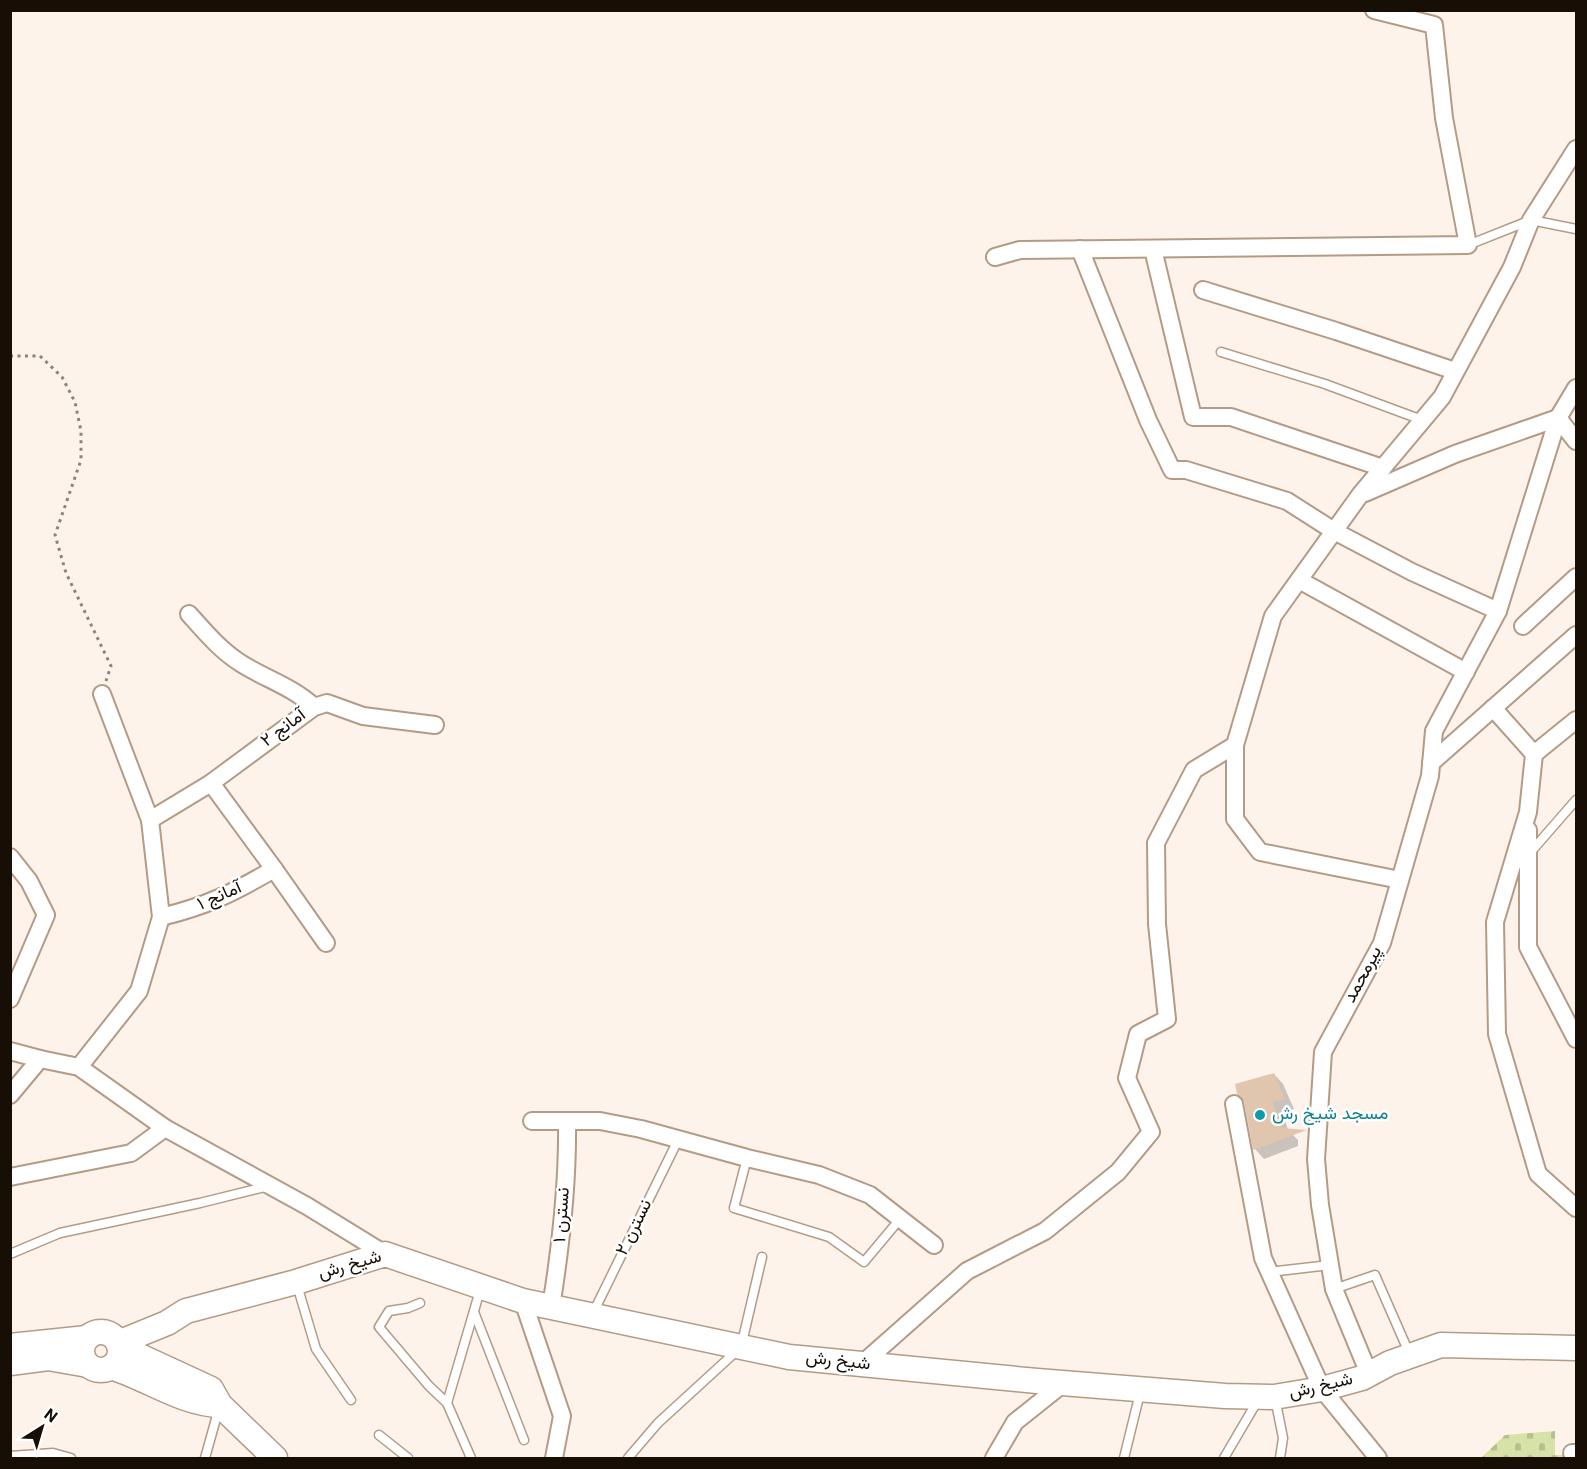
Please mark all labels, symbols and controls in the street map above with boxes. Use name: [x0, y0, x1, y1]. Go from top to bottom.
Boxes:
street label: آمانج ۲: [256, 702, 314, 755]
street label: آمانج ۱: [193, 874, 248, 919]
street label: پیرمحمد: [1337, 942, 1391, 1008]
place label: مسجد شیخ رش: [1272, 1101, 1388, 1129]
marker: مسجد شیخ رش: [1253, 1108, 1267, 1122]
street label: نسترن ۱: [547, 1186, 579, 1244]
street label: نسترن ۲: [609, 1195, 661, 1261]
street label: شیخ رش: [315, 1244, 385, 1288]
street label: شیخ رش: [804, 1345, 872, 1379]
street label: شیخ رش: [1286, 1366, 1356, 1408]
north arrow: [12, 1397, 72, 1457]
text: N: [37, 1404, 62, 1430]

